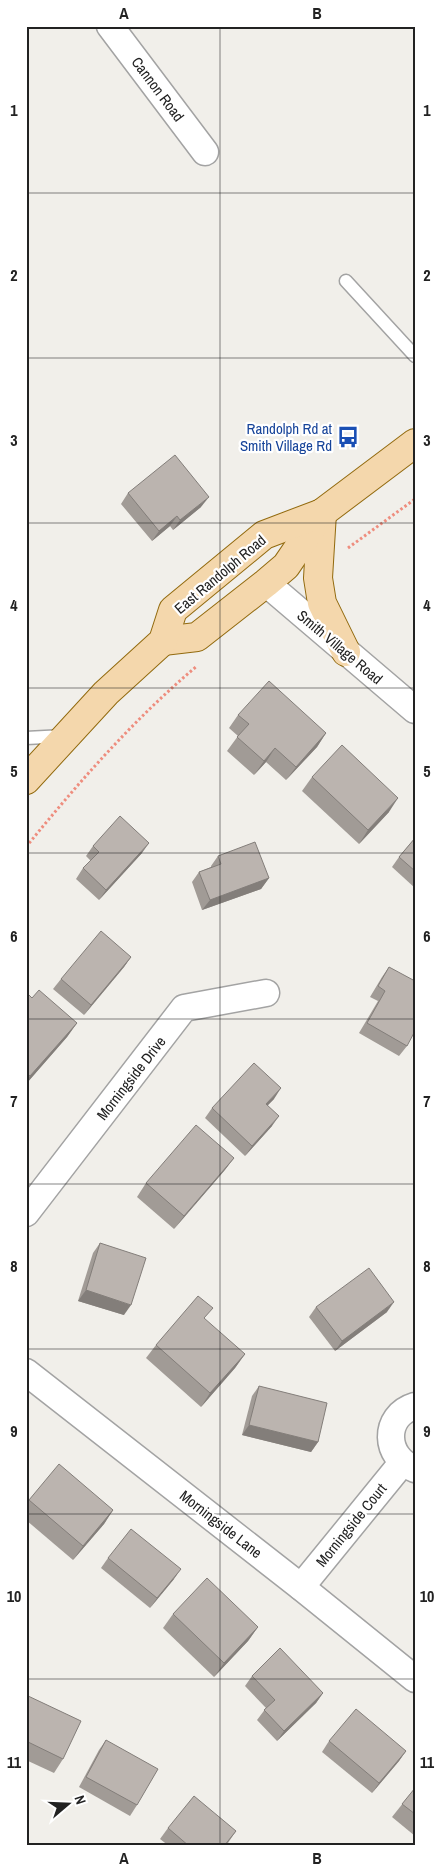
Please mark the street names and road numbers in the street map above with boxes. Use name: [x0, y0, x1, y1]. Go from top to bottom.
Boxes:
street label: Cannon Road: [127, 52, 189, 126]
street label: East Randolph Road: [170, 529, 270, 619]
street label: Smith Village Road: [293, 605, 387, 689]
street label: Morningside Drive: [92, 1032, 171, 1124]
street label: Morningside Court: [311, 1478, 392, 1571]
street label: Morningside Lane: [175, 1485, 267, 1563]

